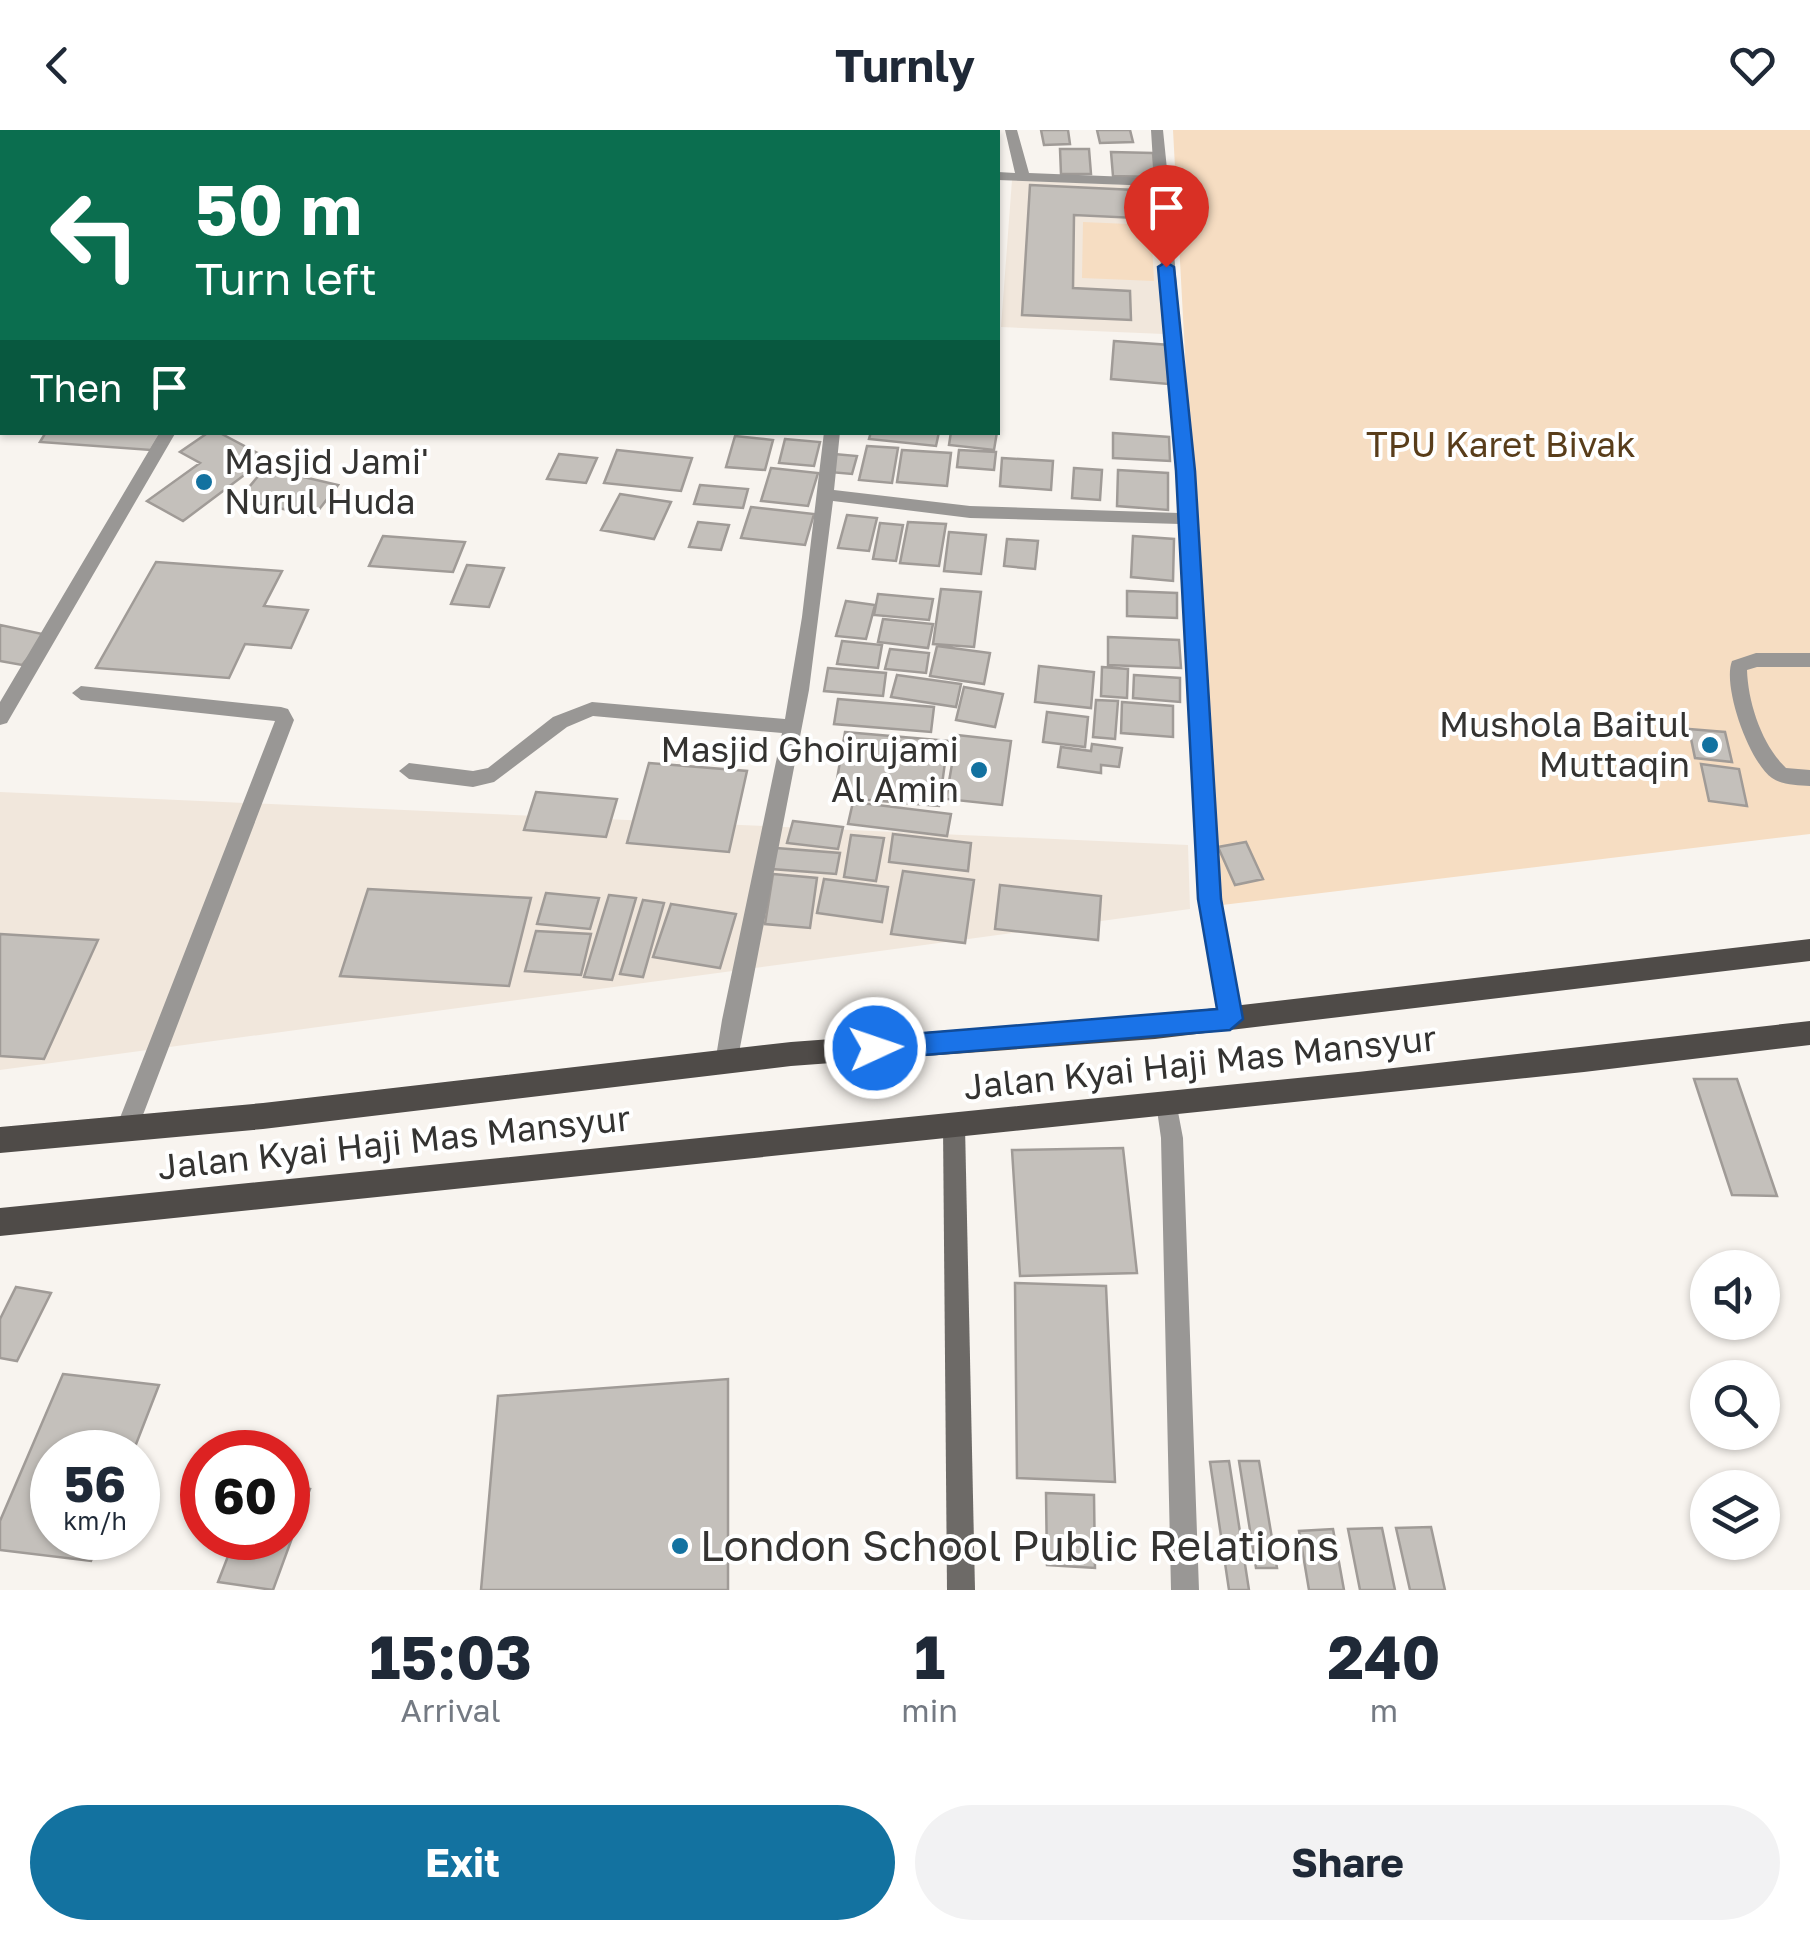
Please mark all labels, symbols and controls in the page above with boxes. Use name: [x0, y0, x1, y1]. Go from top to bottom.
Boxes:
icon: back: [30, 38, 85, 93]
text: Turnly: [835, 38, 975, 92]
icon: heart: [1725, 38, 1780, 93]
pin: [1124, 165, 1209, 268]
text: 50 m: [195, 166, 362, 250]
icon: left: [30, 170, 160, 300]
icon: arrive: [1139, 180, 1194, 235]
text: Turn left: [195, 251, 377, 305]
icon: arrive: [142, 360, 197, 415]
text: Then: [30, 365, 122, 410]
park label: TPU Karet Bivak: [1366, 423, 1636, 465]
place label: Masjid Jami' Nurul Huda: [224, 440, 429, 522]
marker: Masjid Jami' Nurul Huda: [193, 471, 215, 493]
place label: Mushola Baitul Muttaqin: [1439, 703, 1690, 785]
place label: Masjid Ghoirujami Al Amin: [661, 728, 959, 810]
marker: Mushola Baitul Muttaqin: [1699, 734, 1721, 756]
marker: Masjid Ghoirujami Al Amin: [968, 759, 990, 781]
position arrow: [823, 996, 927, 1100]
street label: Jalan Kyai Haji Mas Mansyur: [961, 1016, 1438, 1108]
street label: Jalan Kyai Haji Mas Mansyur: [155, 1096, 632, 1188]
map controls: [1690, 1250, 1780, 1560]
button: sound: [1690, 1250, 1780, 1340]
button: search: [1690, 1360, 1780, 1450]
speed limit sign: 60: [180, 1430, 310, 1560]
text: 56: [64, 1453, 126, 1513]
button: layers: [1690, 1470, 1780, 1560]
text: km/h: [63, 1505, 127, 1536]
place label: London School Public Relations: [700, 1520, 1339, 1570]
marker: London School Public Relations: [669, 1535, 691, 1557]
text: 15:03: [370, 1620, 532, 1692]
text: 1: [914, 1620, 945, 1692]
text: 240: [1327, 1620, 1441, 1692]
text: Arrival: [401, 1691, 501, 1729]
text: min: [901, 1691, 958, 1729]
text: m: [1370, 1691, 1398, 1729]
button: Exit: [30, 1805, 895, 1920]
button: Share: [915, 1805, 1780, 1920]

